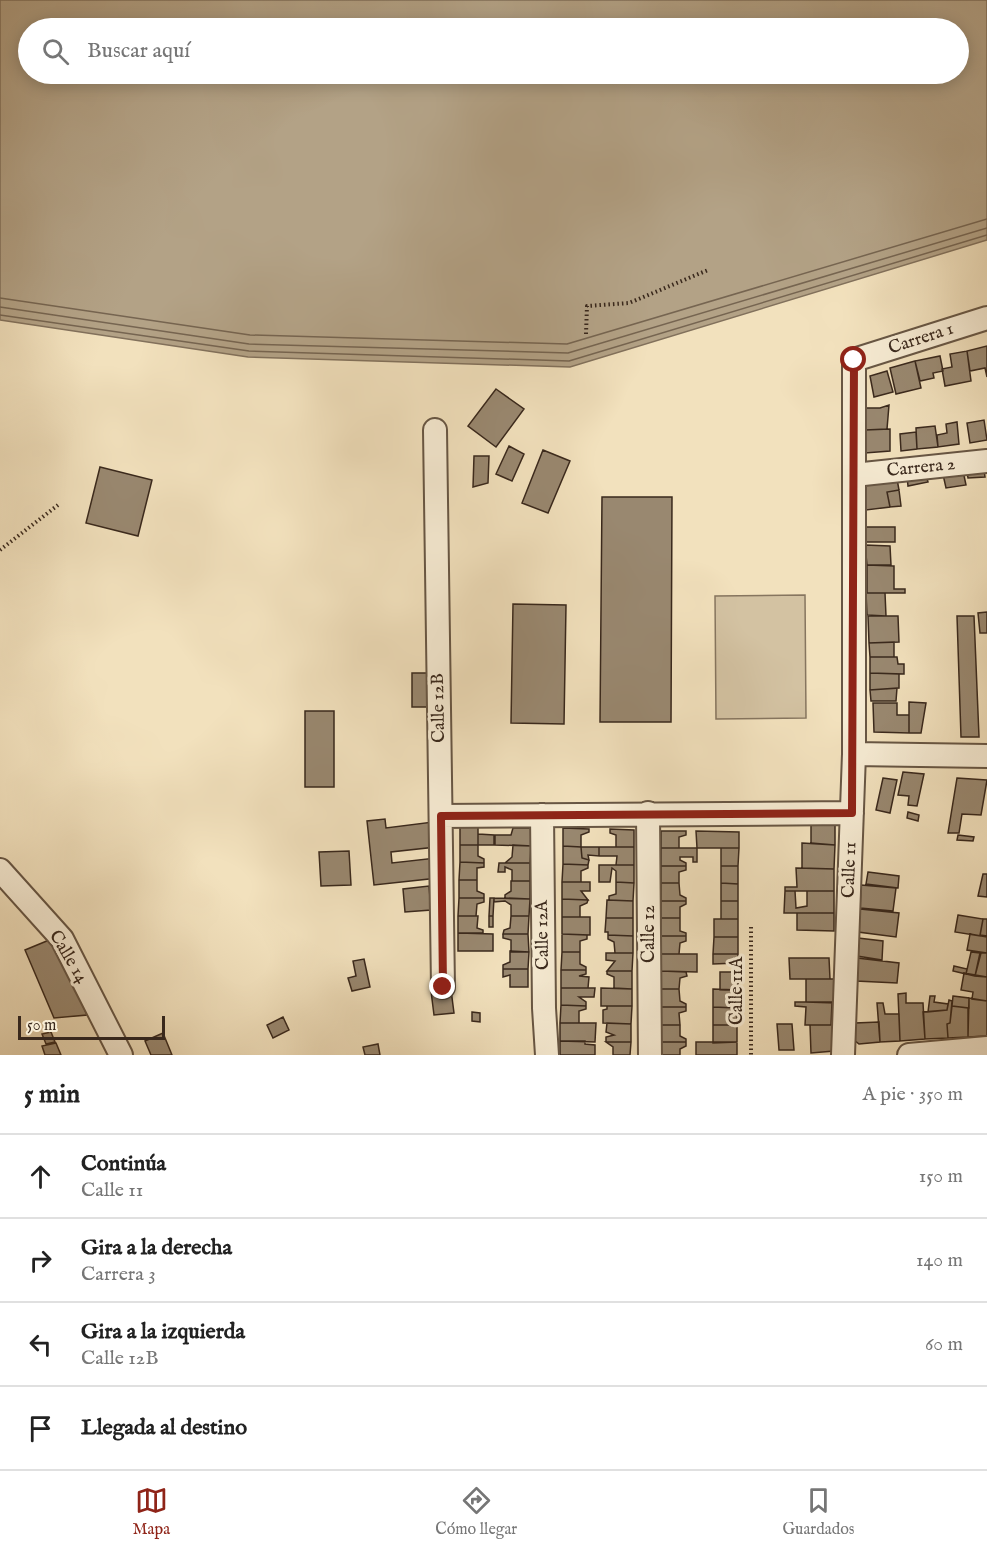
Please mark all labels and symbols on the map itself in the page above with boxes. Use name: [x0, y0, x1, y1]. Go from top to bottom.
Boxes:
street label: Carrera 1: [886, 318, 956, 360]
route start: [840, 346, 866, 372]
street label: Carrera 2: [886, 453, 956, 483]
street label: Calle 12B: [427, 673, 451, 743]
street label: Calle 11: [838, 842, 862, 898]
street label: Calle 12A: [531, 899, 555, 970]
street label: Calle 12: [638, 905, 661, 963]
street label: Calle 14: [43, 926, 93, 988]
street label: Calle 11A: [726, 956, 749, 1025]
route end: [429, 973, 455, 999]
scale bar: [18, 1013, 165, 1040]

